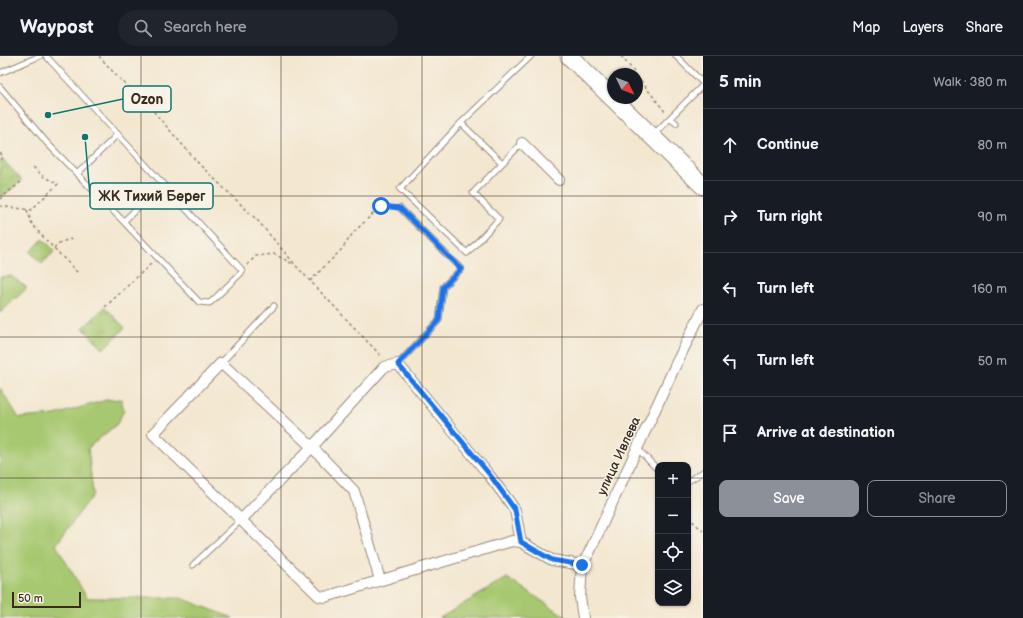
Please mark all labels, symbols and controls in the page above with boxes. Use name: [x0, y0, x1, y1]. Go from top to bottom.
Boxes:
search box: [118, 10, 398, 46]
text: Waypost: [20, 16, 94, 39]
icon: search: [132, 17, 154, 39]
text: Search here: [164, 18, 247, 37]
text: Map: [852, 19, 880, 36]
text: Layers: [902, 19, 944, 36]
text: Share: [966, 19, 1003, 36]
north arrow: [607, 68, 643, 104]
text: 5 min: [719, 72, 762, 92]
text: Walk · 380 m: [933, 74, 1007, 90]
callout: Ozon: [123, 86, 171, 112]
text: Ozon: [131, 91, 163, 108]
icon: ahead: [719, 134, 741, 156]
text: Continue: [757, 135, 819, 154]
text: 80 m: [978, 137, 1007, 153]
callout: ЖК Тихий Берег: [90, 183, 213, 209]
text: ЖК Тихий Берег: [98, 188, 206, 205]
route start: [372, 197, 390, 215]
icon: right: [719, 206, 741, 228]
text: Turn right: [757, 207, 822, 226]
text: 90 m: [978, 209, 1007, 225]
icon: left: [719, 278, 741, 300]
text: Turn left: [757, 279, 814, 298]
text: 160 m: [972, 281, 1007, 297]
icon: left: [719, 350, 741, 372]
text: Turn left: [757, 351, 814, 370]
text: 50 m: [978, 353, 1007, 369]
street label: улица Ивлева: [594, 414, 644, 498]
icon: arrive: [719, 422, 741, 444]
text: Arrive at destination: [757, 423, 895, 442]
map controls: [655, 462, 691, 606]
button: +: [655, 462, 691, 498]
button: Save: [719, 480, 859, 517]
button: Share: [867, 480, 1007, 517]
button: −: [655, 498, 691, 534]
button: locate: [655, 534, 691, 570]
route end: [573, 556, 591, 574]
button: layers: [655, 570, 691, 606]
scale bar: [12, 590, 81, 609]
text: 50 m: [18, 592, 43, 605]

